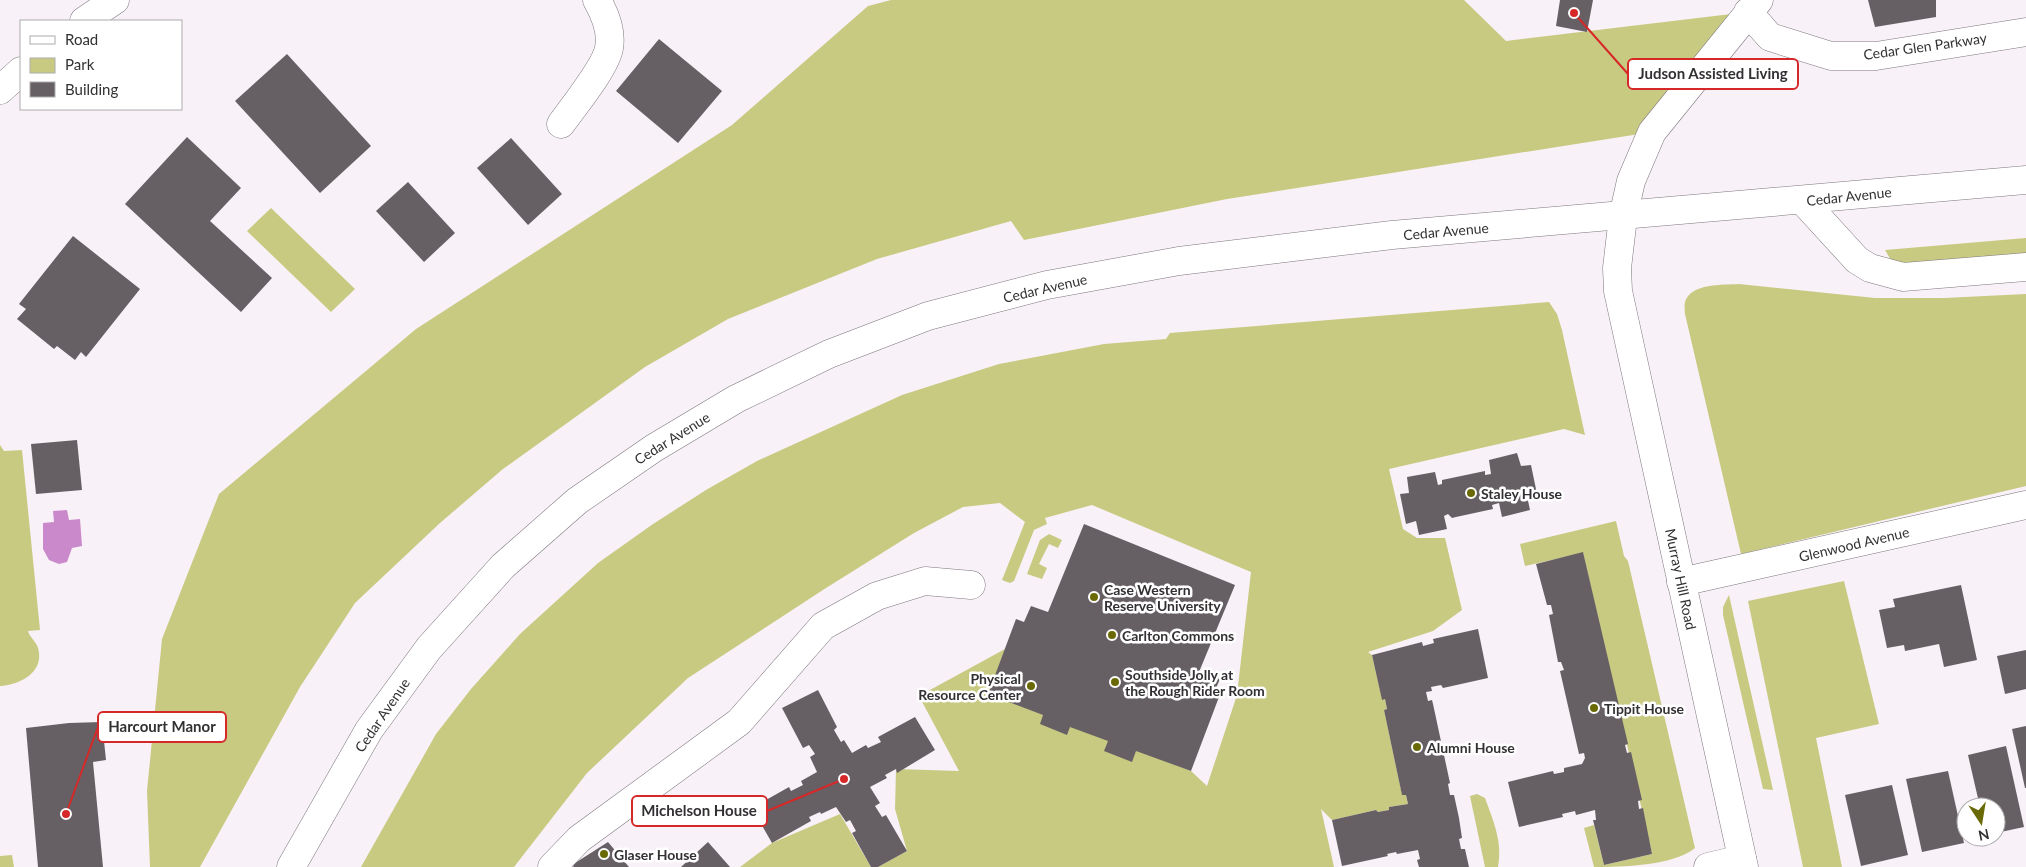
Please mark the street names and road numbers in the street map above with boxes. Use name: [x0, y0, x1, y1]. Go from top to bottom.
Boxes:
street label: Cedar Glen Parkway: [1862, 29, 1989, 63]
street label: Cedar Avenue: [1806, 183, 1892, 209]
street label: Cedar Avenue: [1403, 219, 1489, 243]
street label: Cedar Avenue: [1001, 270, 1089, 306]
street label: Cedar Avenue: [631, 408, 713, 468]
street label: Glenwood Avenue: [1797, 523, 1911, 565]
street label: Murray Hill Road: [1662, 527, 1700, 631]
street label: Cedar Avenue: [351, 675, 413, 755]

